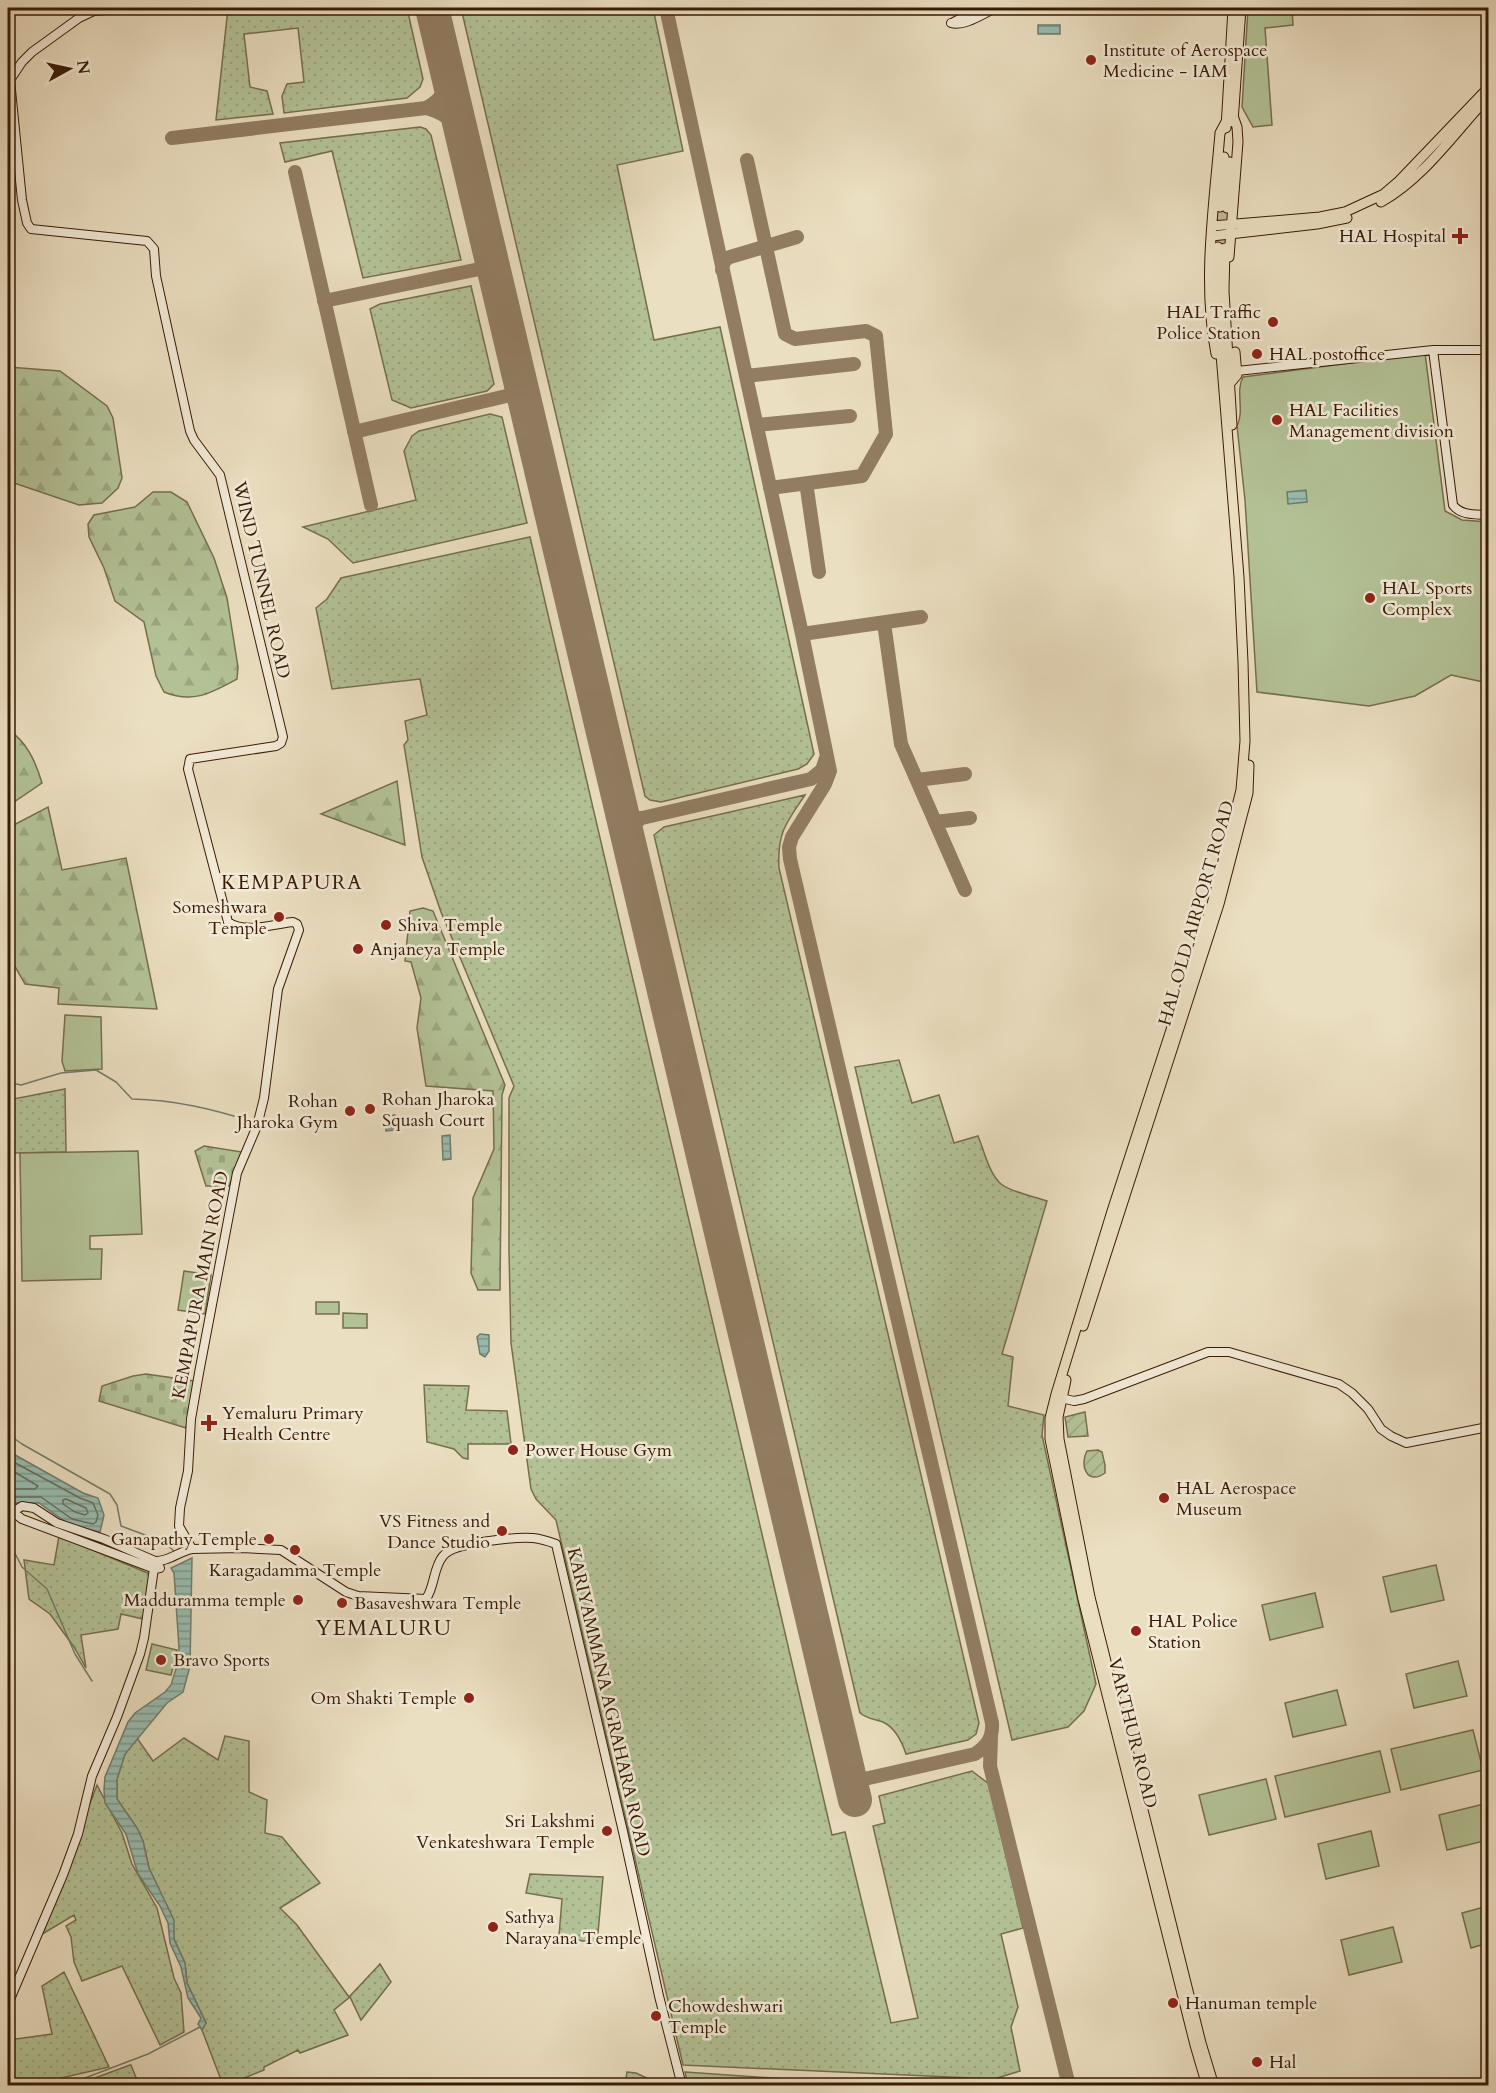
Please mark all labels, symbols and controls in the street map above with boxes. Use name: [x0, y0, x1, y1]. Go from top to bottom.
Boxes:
place label: Institute of Aerospace Medicine - IAM: [1103, 38, 1268, 84]
north arrow: [39, 39, 99, 99]
marker: Institute of Aerospace Medicine - IAM: [1084, 53, 1098, 67]
text: N: [71, 59, 95, 76]
place label: HAL Hospital: [1339, 224, 1446, 249]
marker: HAL Hospital: [1451, 227, 1469, 245]
place label: HAL Traffic Police Station: [1157, 300, 1262, 346]
marker: HAL Traffic Police Station: [1266, 315, 1280, 329]
place label: HAL postoffice: [1269, 342, 1385, 367]
marker: HAL postoffice: [1250, 347, 1264, 361]
place label: HAL Facilities Management division: [1289, 398, 1455, 444]
marker: HAL Facilities Management division: [1270, 413, 1284, 427]
street label: WIND TUNNEL ROAD: [226, 478, 296, 681]
place label: HAL Sports Complex: [1382, 576, 1472, 622]
marker: HAL Sports Complex: [1363, 591, 1377, 605]
street label: HAL OLD AIRPORT ROAD: [1152, 798, 1241, 1029]
district label: KEMPAPURA: [221, 869, 363, 896]
place label: Someshwara Temple: [172, 895, 267, 941]
marker: Someshwara Temple: [272, 910, 286, 924]
place label: Shiva Temple: [398, 913, 503, 938]
marker: Shiva Temple: [379, 918, 393, 932]
place label: Anjaneya Temple: [370, 937, 505, 962]
marker: Anjaneya Temple: [351, 942, 365, 956]
place label: Rohan Jharoka Squash Court: [382, 1087, 495, 1133]
place label: Rohan Jharoka Gym: [234, 1089, 339, 1135]
marker: Rohan Jharoka Squash Court: [363, 1102, 377, 1116]
marker: Rohan Jharoka Gym: [343, 1104, 357, 1118]
street label: KEMPAPURA MAIN ROAD: [166, 1169, 235, 1401]
place label: Yemaluru Primary Health Centre: [222, 1401, 364, 1447]
marker: Yemaluru Primary Health Centre: [200, 1414, 218, 1432]
place label: Power House Gym: [525, 1438, 673, 1463]
marker: Power House Gym: [506, 1443, 520, 1457]
place label: HAL Aerospace Museum: [1176, 1476, 1297, 1522]
marker: HAL Aerospace Museum: [1157, 1491, 1171, 1505]
place label: VS Fitness and Dance Studio: [379, 1509, 490, 1555]
marker: VS Fitness and Dance Studio: [495, 1524, 509, 1538]
place label: Ganapathy Temple: [111, 1527, 257, 1552]
marker: Ganapathy Temple: [262, 1532, 276, 1546]
marker: Karagadamma Temple: [288, 1543, 302, 1557]
street label: KARIYAMMANA AGRAHARA ROAD: [561, 1545, 656, 1859]
place label: Karagadamma Temple: [209, 1558, 381, 1583]
place label: Madduramma temple: [123, 1588, 286, 1613]
place label: Basaveshwara Temple: [354, 1591, 521, 1616]
marker: Madduramma temple: [291, 1593, 305, 1607]
marker: Basaveshwara Temple: [335, 1596, 349, 1610]
place label: HAL Police Station: [1148, 1609, 1238, 1655]
district label: YEMALURU: [316, 1614, 452, 1643]
marker: HAL Police Station: [1129, 1624, 1143, 1638]
place label: Bravo Sports: [173, 1648, 270, 1673]
marker: Bravo Sports: [154, 1653, 168, 1667]
street label: VARTHUR ROAD: [1102, 1655, 1163, 1811]
place label: Om Shakti Temple: [311, 1686, 457, 1711]
marker: Om Shakti Temple: [462, 1691, 476, 1705]
place label: Sri Lakshmi Venkateshwara Temple: [416, 1809, 595, 1855]
marker: Sri Lakshmi Venkateshwara Temple: [600, 1824, 614, 1838]
place label: Sathya Narayana Temple: [505, 1905, 642, 1951]
marker: Sathya Narayana Temple: [486, 1920, 500, 1934]
place label: Hanuman temple: [1185, 1991, 1317, 2016]
place label: Chowdeshwari Temple: [668, 1994, 783, 2040]
marker: Hanuman temple: [1166, 1996, 1180, 2010]
marker: Chowdeshwari Temple: [649, 2009, 663, 2023]
place label: Hal: [1269, 2050, 1297, 2075]
marker: Hal: [1250, 2055, 1264, 2069]

